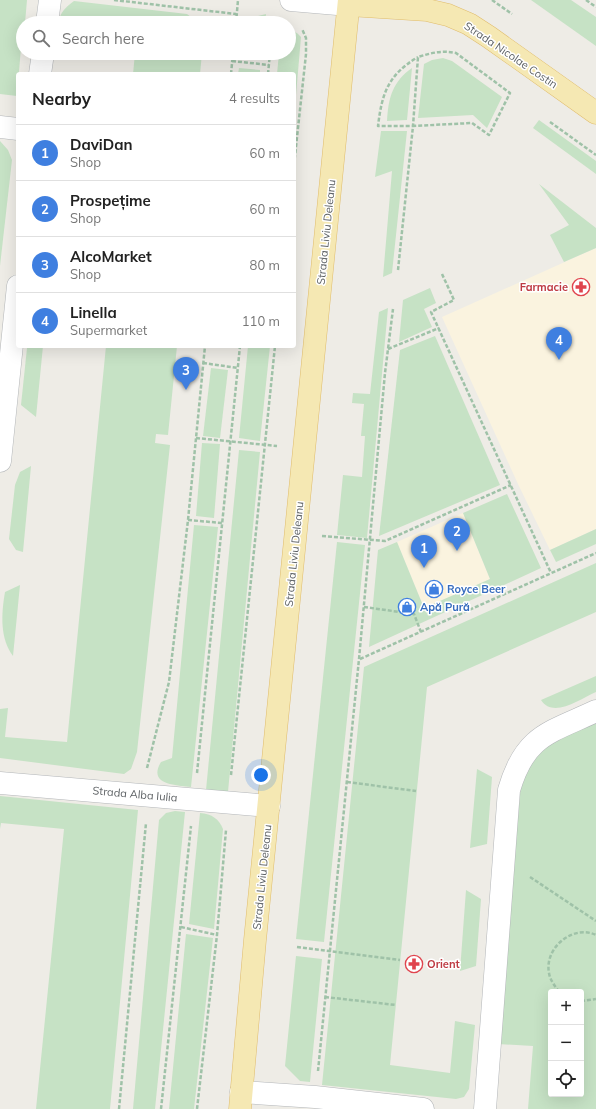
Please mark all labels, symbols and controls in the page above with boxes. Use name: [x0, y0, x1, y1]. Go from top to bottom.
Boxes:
search box: [16, 16, 296, 60]
street label: Strada Nicolae Costin: [462, 19, 560, 91]
icon: search: [30, 27, 52, 49]
text: Search here: [62, 29, 144, 48]
text: Nearby: [32, 88, 91, 109]
text: 4 results: [229, 90, 280, 106]
text: DaviDan: [70, 135, 133, 154]
text: 1: [41, 145, 49, 161]
text: 60 m: [250, 145, 280, 161]
text: Shop: [70, 154, 101, 170]
street label: Strada Liviu Deleanu: [314, 179, 338, 285]
text: Prospețime: [70, 191, 151, 210]
text: 2: [41, 201, 49, 217]
text: 60 m: [250, 201, 280, 217]
text: Shop: [70, 210, 101, 226]
text: AlcoMarket: [70, 247, 152, 266]
text: 3: [41, 257, 49, 273]
text: 80 m: [250, 257, 280, 273]
text: Shop: [70, 266, 101, 282]
pharmacy icon: Farmacie: [571, 277, 591, 297]
place label: Farmacie: [520, 280, 568, 294]
text: Linella: [70, 303, 117, 322]
text: 4: [41, 313, 49, 329]
text: 110 m: [242, 313, 280, 329]
text: Supermarket: [70, 322, 147, 338]
pin: 4: [546, 327, 572, 360]
pin: 3: [173, 357, 199, 390]
street label: Strada Liviu Deleanu: [282, 501, 306, 607]
pin: 2: [444, 518, 470, 551]
pin: 1: [411, 535, 437, 568]
shop icon: Royce Beer: [424, 579, 444, 599]
place label: Royce Beer: [447, 582, 506, 596]
shop icon: Apă Pură: [397, 597, 417, 617]
place label: Apă Pură: [420, 600, 470, 614]
your location: [251, 765, 271, 785]
street label: Strada Alba Iulia: [92, 783, 178, 805]
street label: Strada Liviu Deleanu: [250, 824, 274, 930]
pharmacy icon: Orient: [404, 954, 424, 974]
place label: Orient: [427, 957, 460, 971]
map controls: [548, 989, 584, 1097]
button: +: [548, 989, 584, 1025]
button: −: [548, 1025, 584, 1061]
button: locate: [548, 1061, 584, 1097]

